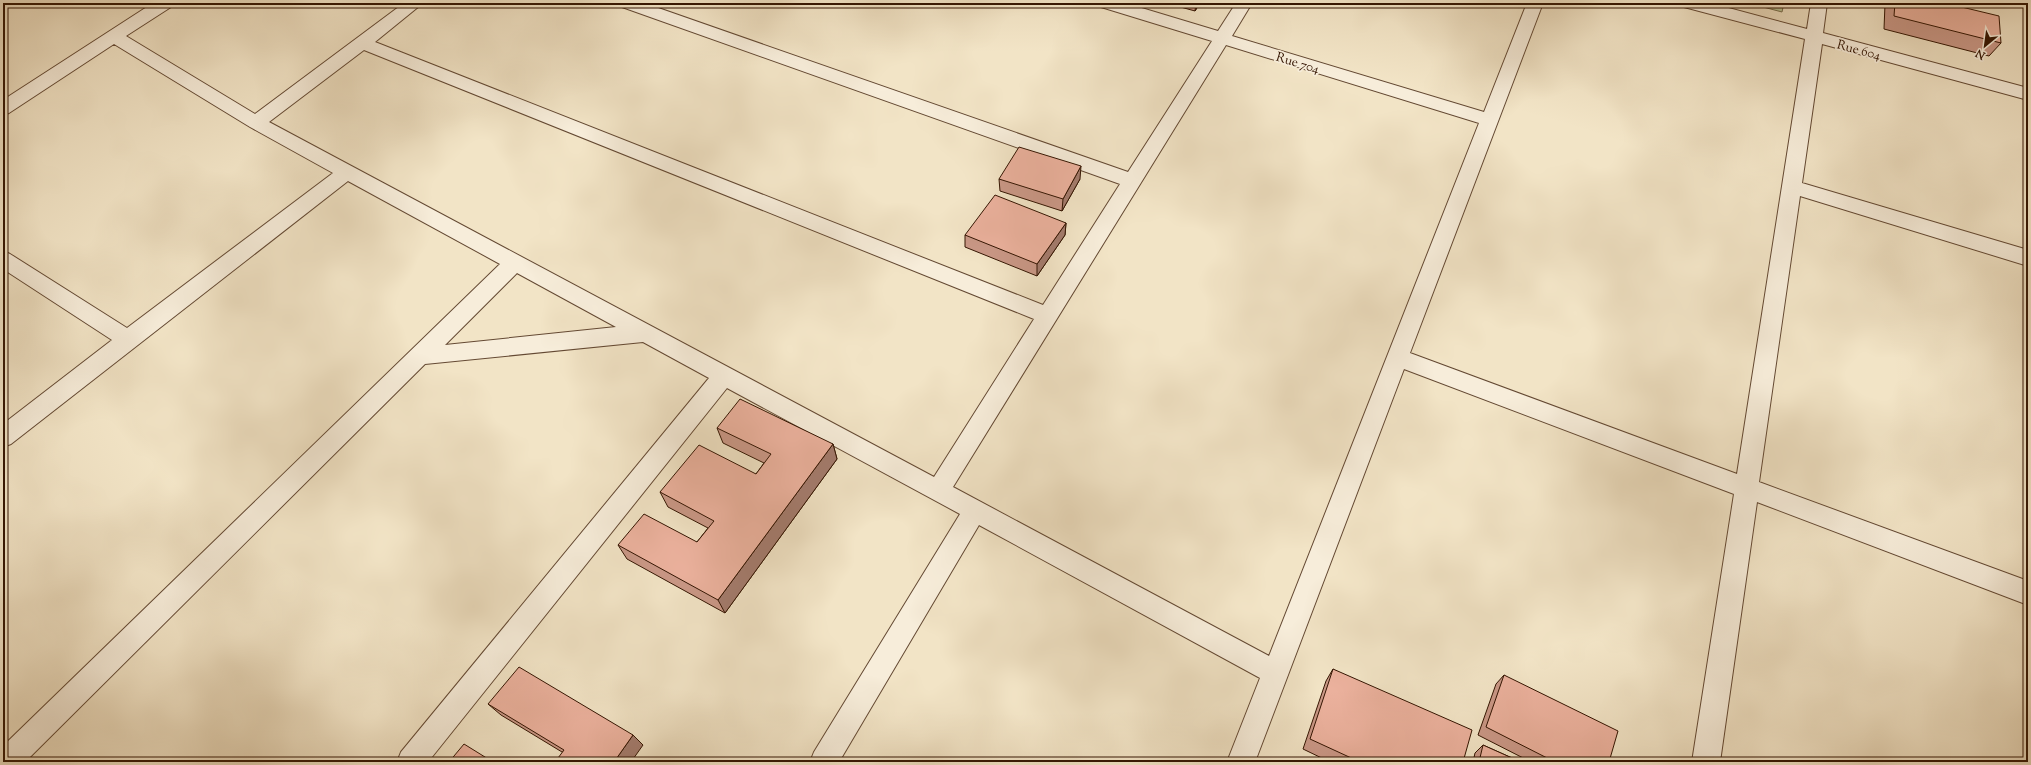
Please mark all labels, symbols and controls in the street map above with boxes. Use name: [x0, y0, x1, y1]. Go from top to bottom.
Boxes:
north arrow: [1965, 26, 2005, 66]
street label: Rue 604: [1835, 36, 1883, 66]
text: N: [1973, 45, 1989, 63]
street label: Rue 704: [1274, 49, 1322, 79]

